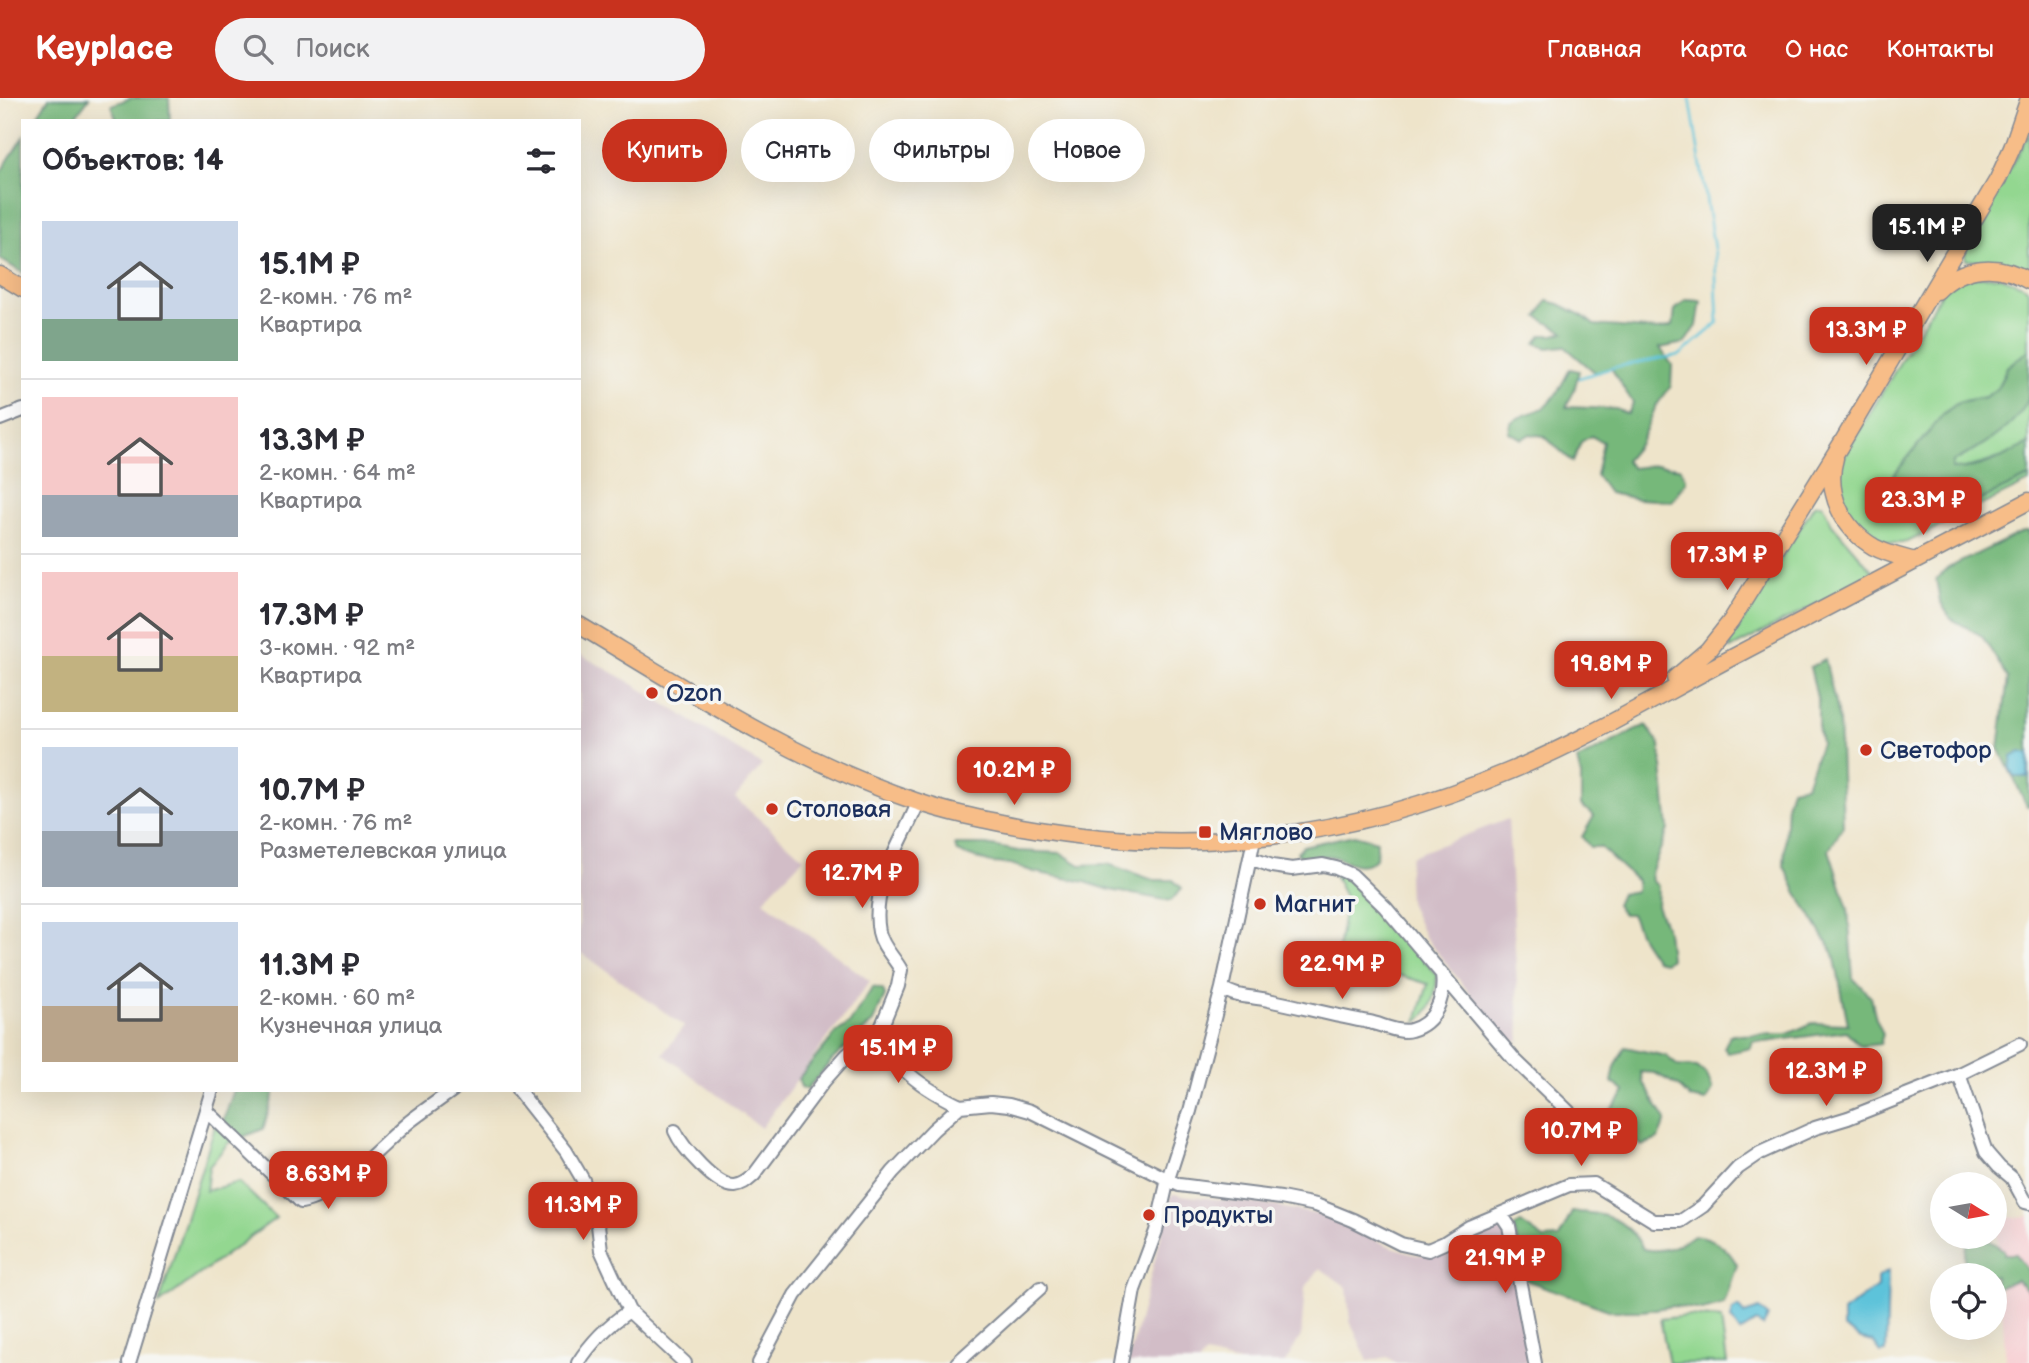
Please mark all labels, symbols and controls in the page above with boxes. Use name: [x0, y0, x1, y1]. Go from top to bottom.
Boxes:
search box: [215, 18, 705, 81]
text: Keyplace: [35, 29, 173, 69]
icon: search: [239, 30, 277, 68]
text: Поиск: [295, 34, 370, 65]
text: Главная: [1547, 35, 1641, 64]
text: Карта: [1679, 35, 1747, 64]
text: О нас: [1785, 35, 1848, 64]
text: Контакты: [1886, 35, 1994, 64]
chip: Купить: [602, 119, 727, 182]
chip: Снять: [741, 119, 855, 182]
chip: Фильтры: [869, 119, 1014, 182]
chip: Новое: [1028, 119, 1145, 182]
icon: filters: [522, 142, 560, 180]
text: Объектов: 14: [42, 143, 224, 179]
pin: 15.1M ₽: [1862, 204, 1992, 264]
text: 15.1M ₽: [1888, 213, 1966, 241]
text: 15.1M ₽: [259, 247, 360, 283]
icon: home: [98, 249, 182, 333]
text: 2-комн. · 76 m²: [259, 283, 412, 311]
pin: 13.3M ₽: [1801, 308, 1931, 367]
text: Квартира: [259, 311, 362, 339]
text: 13.3M ₽: [1825, 316, 1907, 344]
text: 13.3M ₽: [259, 423, 365, 459]
icon: home: [98, 425, 182, 509]
text: 2-комн. · 64 m²: [259, 459, 416, 487]
pin: 23.3M ₽: [1858, 478, 1988, 537]
text: 23.3M ₽: [1881, 486, 1965, 514]
text: Квартира: [259, 487, 362, 515]
pin: 17.3M ₽: [1662, 532, 1792, 592]
text: 17.3M ₽: [1687, 541, 1767, 569]
text: 17.3M ₽: [259, 598, 364, 634]
icon: home: [98, 600, 182, 684]
text: 3-комн. · 92 m²: [259, 634, 415, 662]
pin: 19.8M ₽: [1546, 642, 1676, 701]
text: 19.8M ₽: [1570, 650, 1652, 678]
text: Квартира: [259, 662, 362, 690]
place label: Ozon: [666, 679, 722, 708]
marker: Ozon: [644, 685, 660, 701]
place label: Светофор: [1880, 736, 1992, 765]
marker: Светофор: [1858, 742, 1874, 758]
pin: 10.2M ₽: [949, 748, 1079, 807]
text: 10.2M ₽: [973, 756, 1055, 784]
text: 10.7M ₽: [259, 773, 365, 809]
icon: home: [98, 775, 182, 859]
place label: Столовая: [786, 795, 891, 824]
marker: Столовая: [764, 801, 780, 817]
text: 2-комн. · 76 m²: [259, 809, 412, 837]
place label: Мяглово: [1219, 818, 1313, 847]
marker: Мяглово: [1197, 824, 1213, 840]
text: Разметелевская улица: [259, 837, 507, 865]
pin: 12.7M ₽: [797, 850, 927, 910]
text: 12.7M ₽: [822, 859, 902, 887]
place label: Магнит: [1274, 890, 1356, 919]
marker: Магнит: [1252, 896, 1268, 912]
pin: 22.9M ₽: [1277, 942, 1407, 1001]
text: 11.3M ₽: [259, 948, 360, 984]
icon: home: [98, 950, 182, 1034]
text: 22.9M ₽: [1299, 950, 1385, 978]
text: 2-комн. · 60 m²: [259, 984, 415, 1012]
text: Кузнечная улица: [259, 1012, 442, 1040]
pin: 15.1M ₽: [833, 1026, 963, 1085]
text: 15.1M ₽: [859, 1034, 937, 1062]
pin: 12.3M ₽: [1761, 1048, 1891, 1108]
text: 12.3M ₽: [1785, 1057, 1867, 1085]
pin: 10.7M ₽: [1516, 1108, 1646, 1168]
text: 10.7M ₽: [1540, 1117, 1622, 1145]
pin: 8.63M ₽: [263, 1152, 393, 1211]
text: 8.63M ₽: [285, 1160, 371, 1188]
north arrow: [1930, 1172, 2007, 1250]
map controls: [1930, 1172, 2007, 1340]
pin: 11.3M ₽: [518, 1182, 648, 1242]
text: 11.3M ₽: [544, 1191, 622, 1219]
place label: Продукты: [1163, 1201, 1273, 1230]
marker: Продукты: [1141, 1207, 1157, 1223]
pin: 21.9M ₽: [1440, 1236, 1570, 1295]
text: 21.9M ₽: [1465, 1244, 1545, 1272]
button: locate: [1930, 1263, 2007, 1340]

